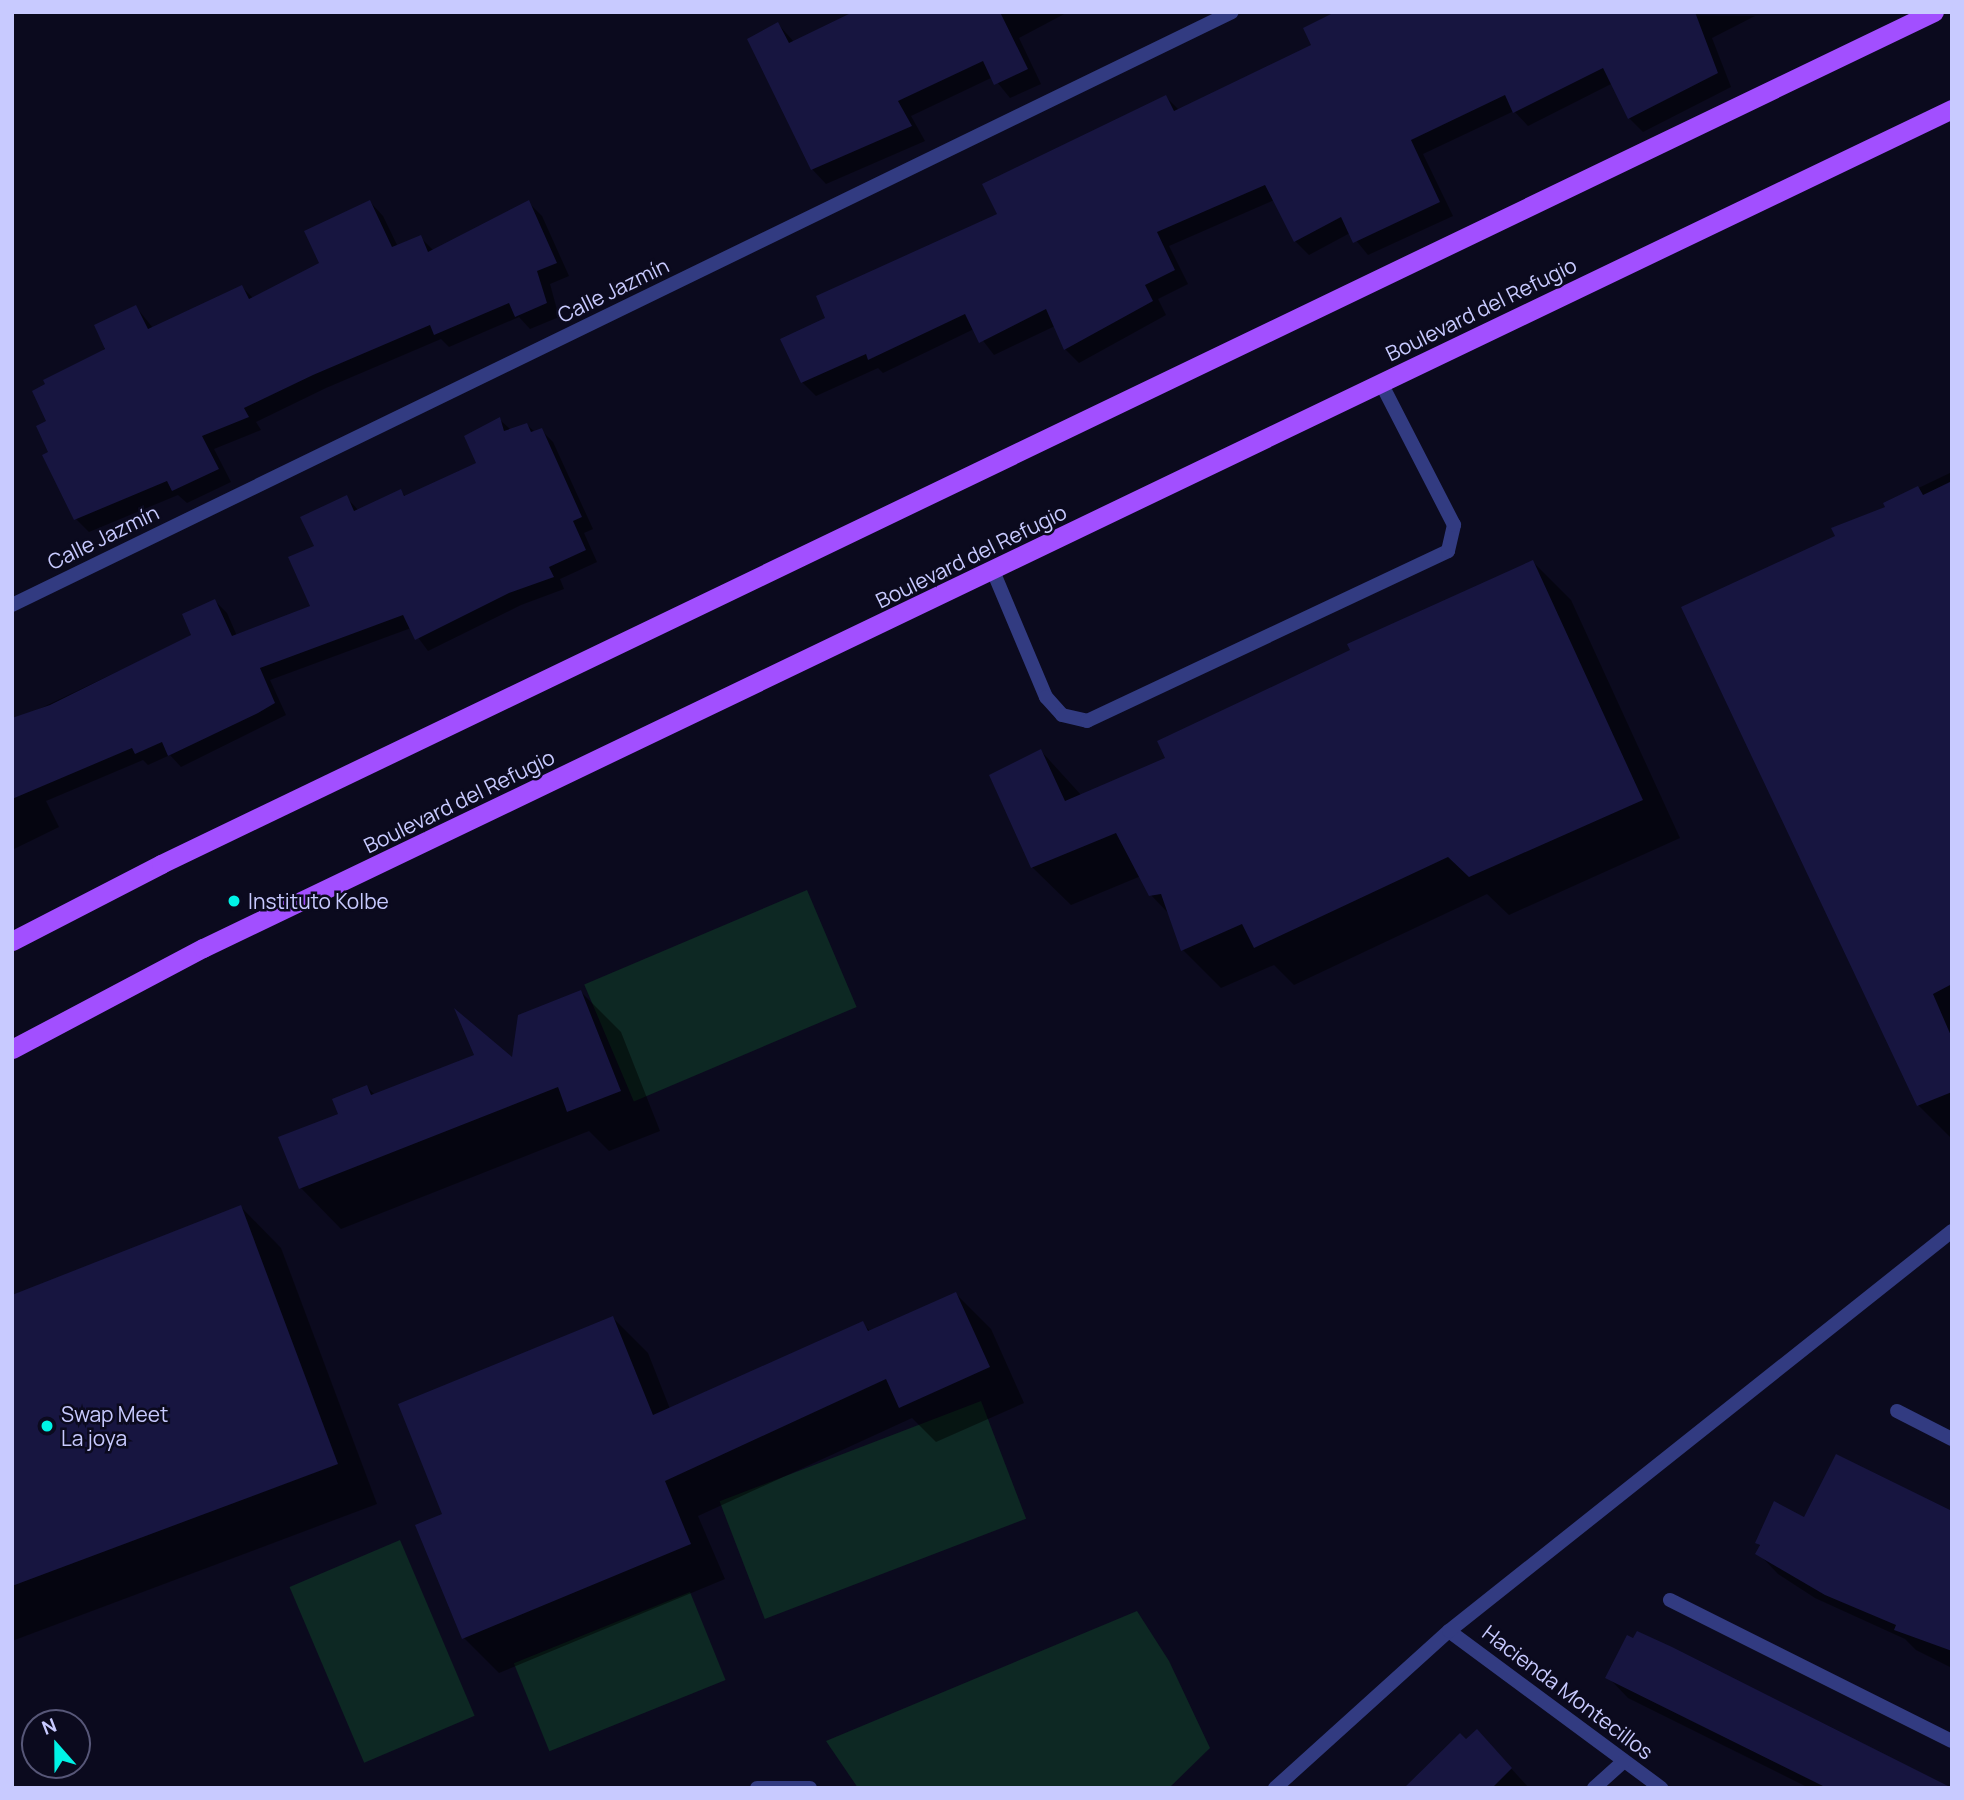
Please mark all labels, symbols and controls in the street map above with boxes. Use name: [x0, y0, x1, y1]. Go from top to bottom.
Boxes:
street label: Calle Jazmín: [553, 252, 673, 328]
street label: Boulevard del Refugio: [1381, 252, 1581, 366]
street label: Calle Jazmín: [43, 499, 163, 575]
street label: Boulevard del Refugio: [871, 499, 1071, 613]
street label: Boulevard del Refugio: [359, 744, 559, 858]
place label: Instituto Kolbe: [248, 888, 389, 914]
marker: Instituto Kolbe: [226, 893, 242, 909]
place label: Swap Meet La joya: [61, 1401, 168, 1451]
marker: Swap Meet La joya: [39, 1418, 55, 1434]
street label: Hacienda Montecillos: [1478, 1620, 1658, 1764]
north arrow: [21, 1709, 91, 1779]
text: N: [38, 1712, 60, 1741]

